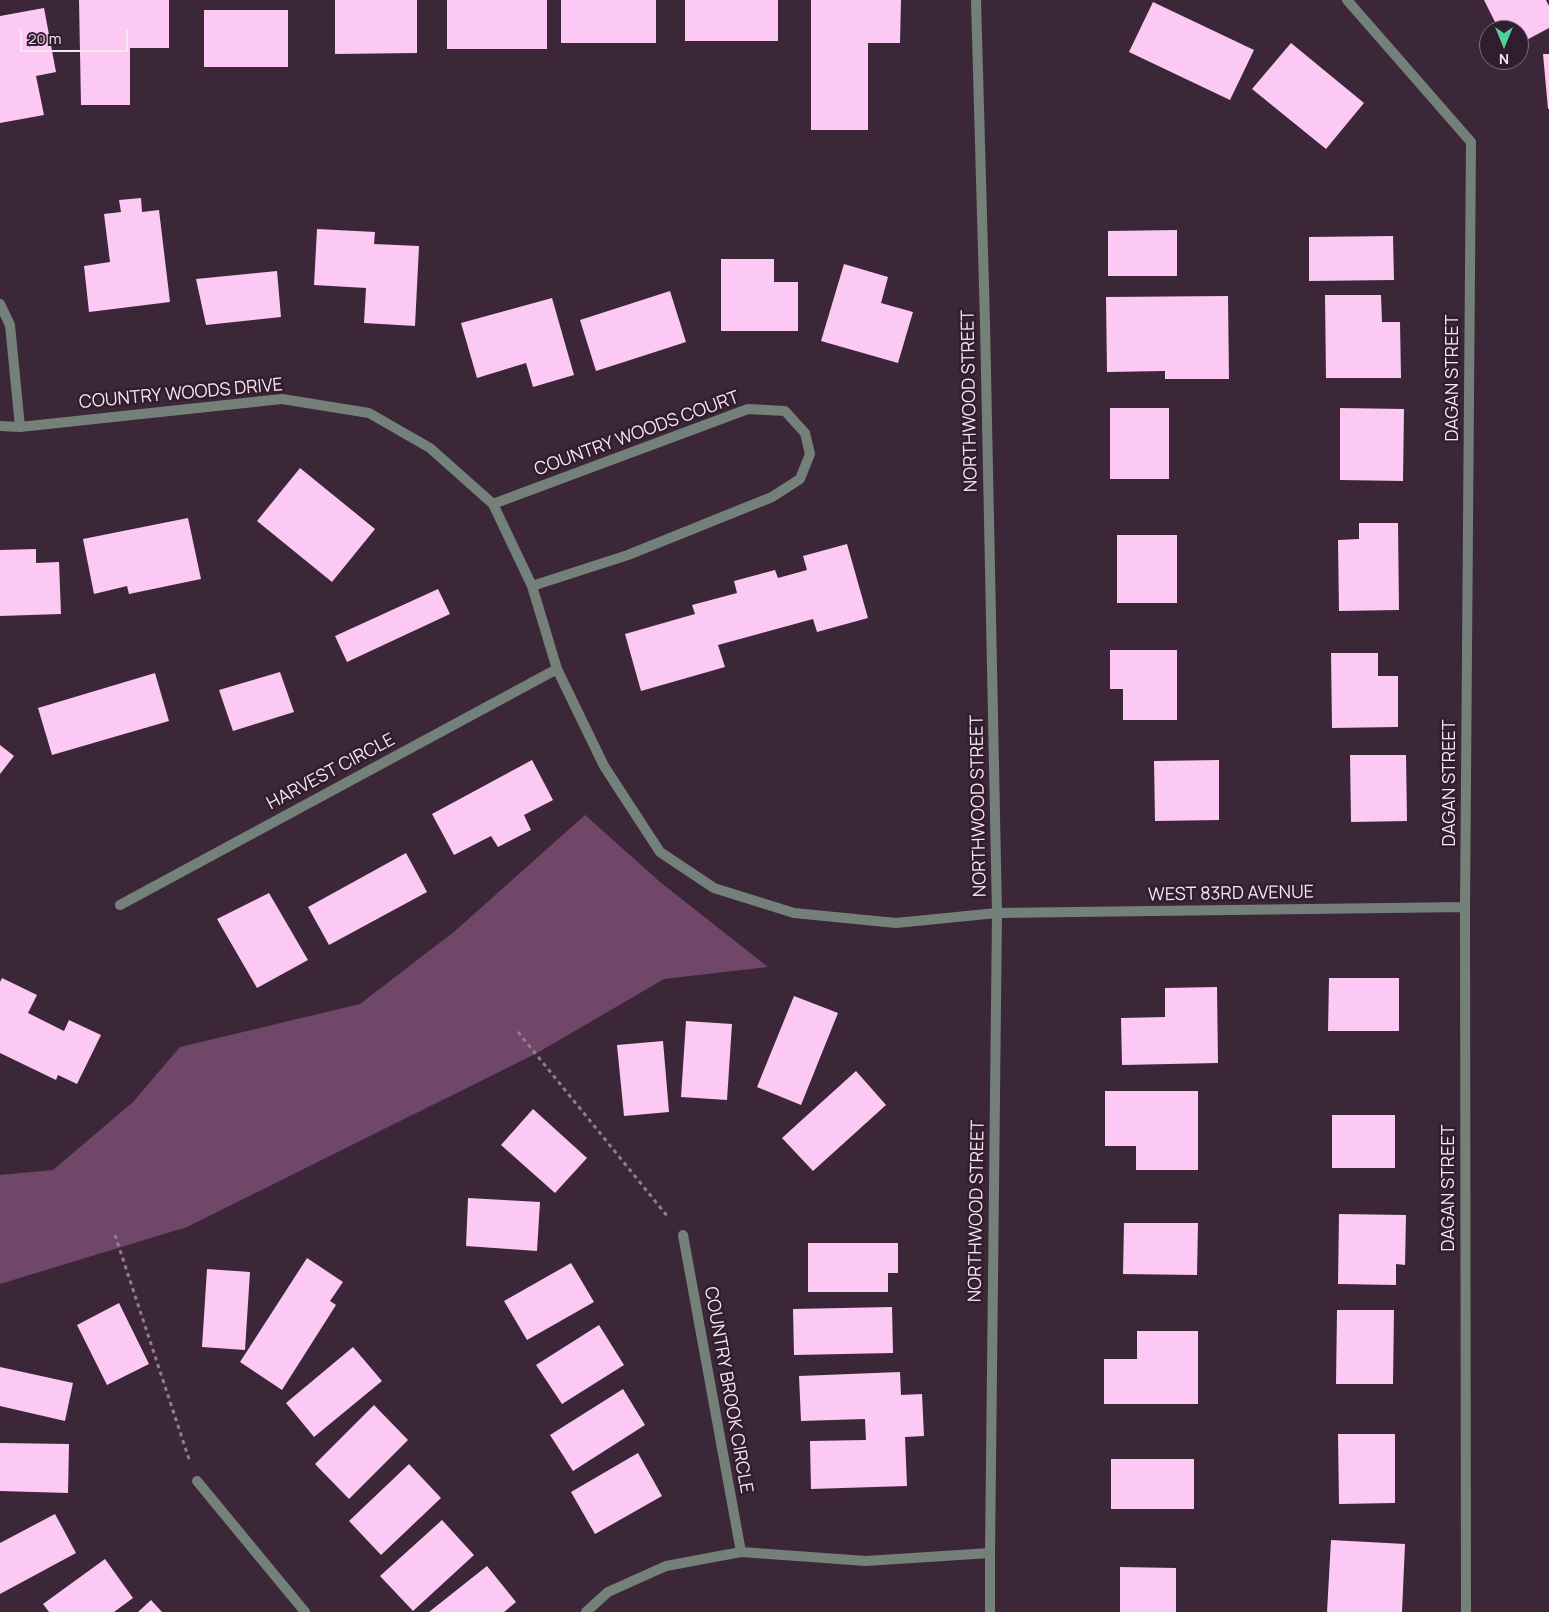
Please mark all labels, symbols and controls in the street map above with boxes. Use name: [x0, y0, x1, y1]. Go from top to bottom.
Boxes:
scale bar: [22, 20, 130, 52]
north arrow: [1479, 20, 1529, 70]
text: 20 m: [28, 28, 61, 49]
text: N: [1499, 50, 1509, 69]
street label: NORTHWOOD STREET: [958, 310, 982, 492]
street label: DAGAN STREET: [1442, 315, 1464, 441]
street label: COUNTRY WOODS DRIVE: [78, 374, 284, 414]
street label: COUNTRY WOODS COURT: [532, 387, 742, 481]
street label: NORTHWOOD STREET: [967, 715, 991, 897]
street label: DAGAN STREET: [1439, 720, 1461, 846]
street label: HARVEST CIRCLE: [263, 729, 399, 815]
street label: WEST 83RD AVENUE: [1148, 882, 1314, 906]
street label: NORTHWOOD STREET: [965, 1120, 989, 1302]
street label: DAGAN STREET: [1438, 1125, 1460, 1251]
street label: COUNTRY BROOK CIRCLE: [699, 1285, 757, 1495]

